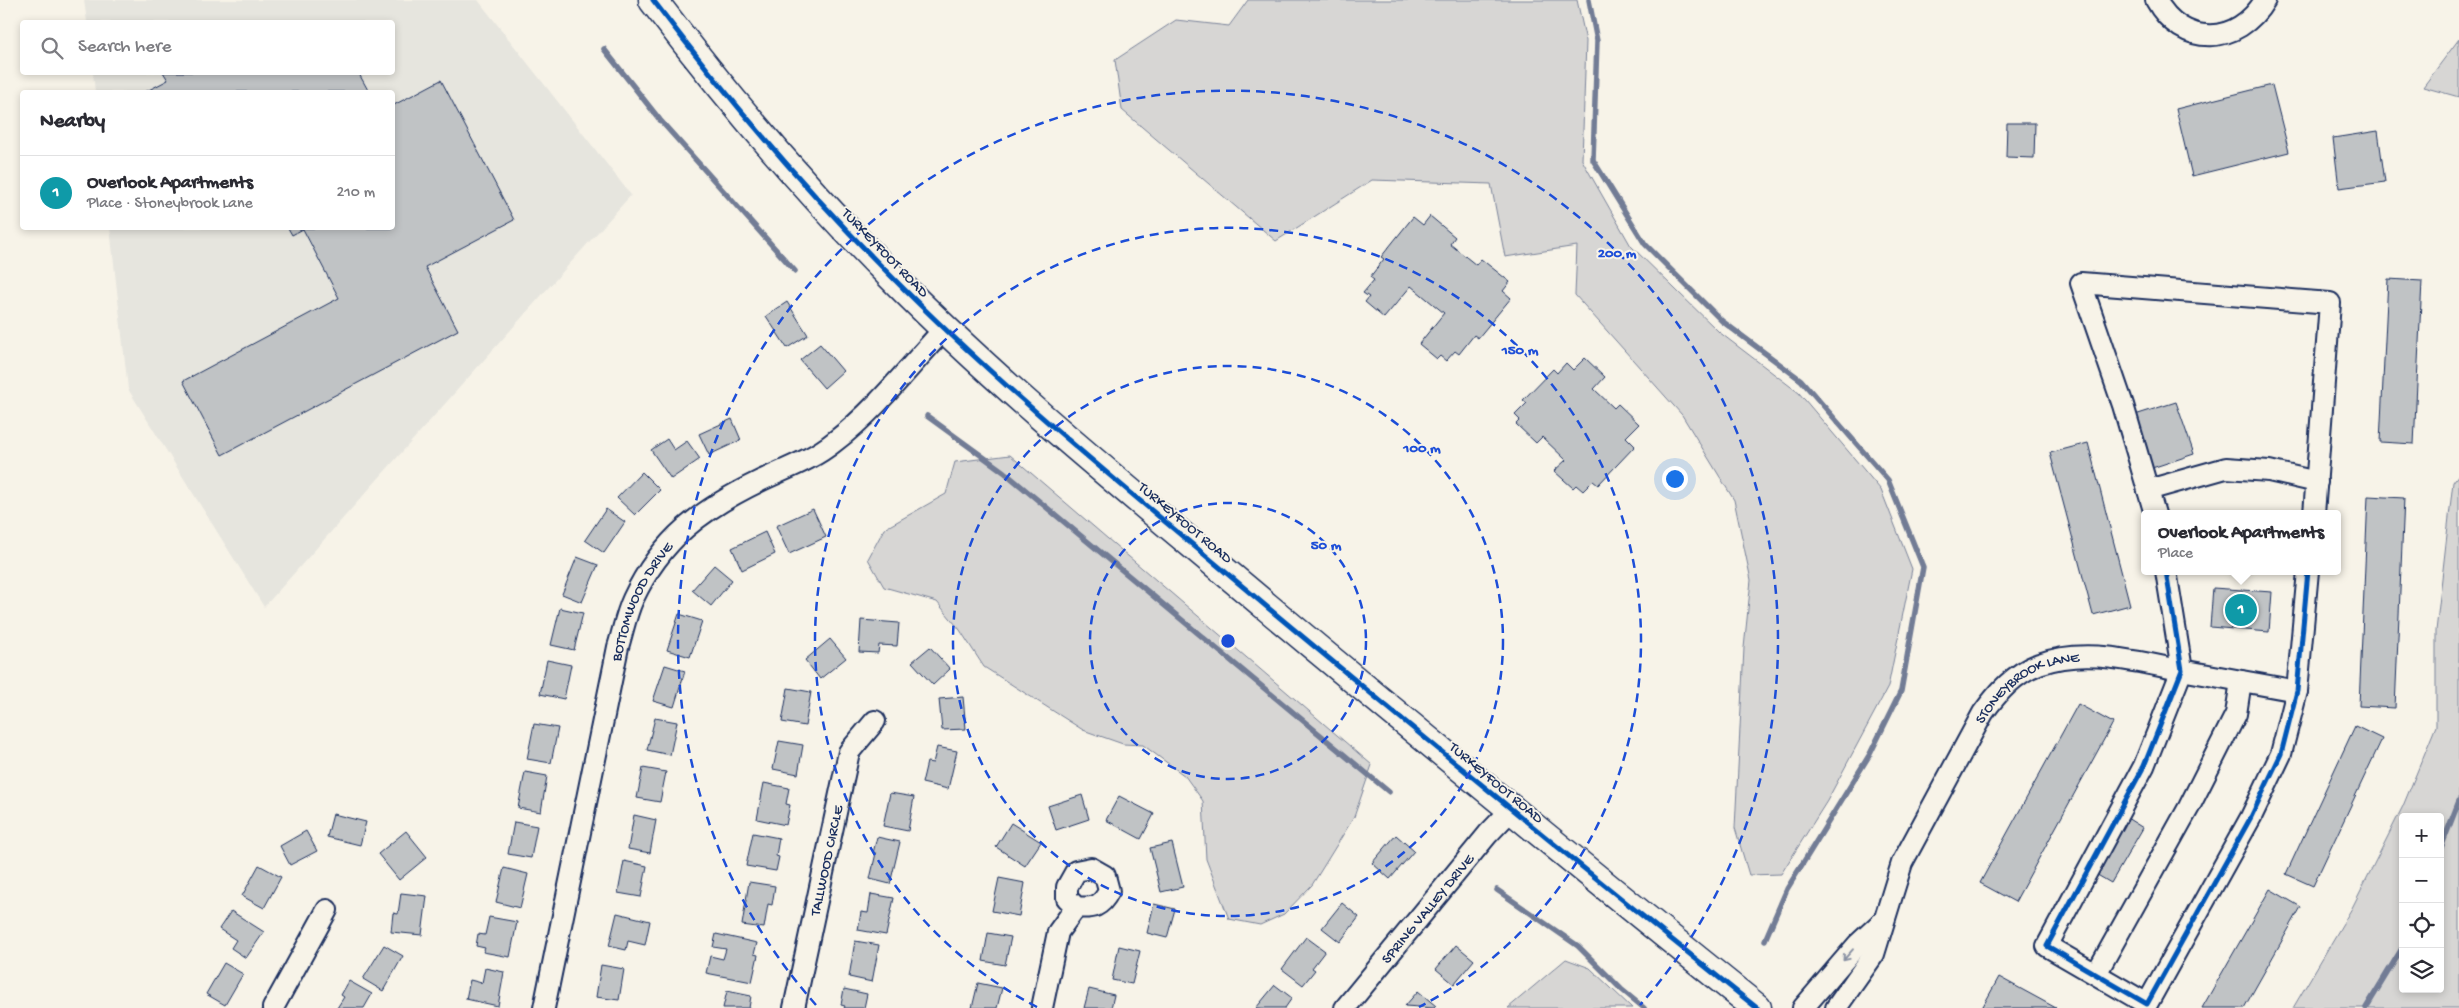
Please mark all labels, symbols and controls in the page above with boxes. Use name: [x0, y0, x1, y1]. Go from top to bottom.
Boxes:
search box: [20, 20, 395, 75]
icon: search: [38, 34, 66, 62]
text: Search here: [78, 36, 172, 59]
text: Nearby: [40, 110, 105, 135]
text: Overlook Apartments: [87, 172, 253, 195]
text: 1: [53, 184, 59, 203]
text: 210 m: [336, 184, 375, 203]
text: Place · Stoneybrook Lane: [87, 195, 253, 214]
street label: TURKEYFOOT ROAD: [837, 204, 932, 302]
text: 200 m: [1598, 245, 1637, 263]
text: 150 m: [1501, 342, 1539, 360]
text: 100 m: [1402, 440, 1441, 458]
your location: [1662, 466, 1688, 492]
street label: TURKEYFOOT ROAD: [1133, 478, 1236, 568]
popup: [2141, 510, 2341, 575]
text: Overlook Apartments: [2158, 522, 2324, 545]
text: 50 m: [1311, 537, 1342, 555]
street label: BOTTOMWOOD DRIVE: [608, 538, 678, 664]
text: Place: [2158, 545, 2193, 564]
pin: 1: [2225, 591, 2257, 629]
centre of rings: [1219, 632, 1237, 650]
street label: STONEYBROOK LANE: [1972, 649, 2081, 727]
street label: TURKEYFOOT ROAD: [1444, 738, 1547, 828]
street label: TALLWOOD CIRCLE: [807, 803, 848, 919]
map controls: [2399, 813, 2444, 993]
button: +: [2399, 813, 2444, 858]
street label: SPRING VALLEY DRIVE: [1378, 851, 1479, 968]
button: −: [2399, 858, 2444, 903]
button: locate: [2399, 903, 2444, 948]
button: layers: [2399, 948, 2444, 993]
one-way arrow: [1842, 949, 1854, 962]

